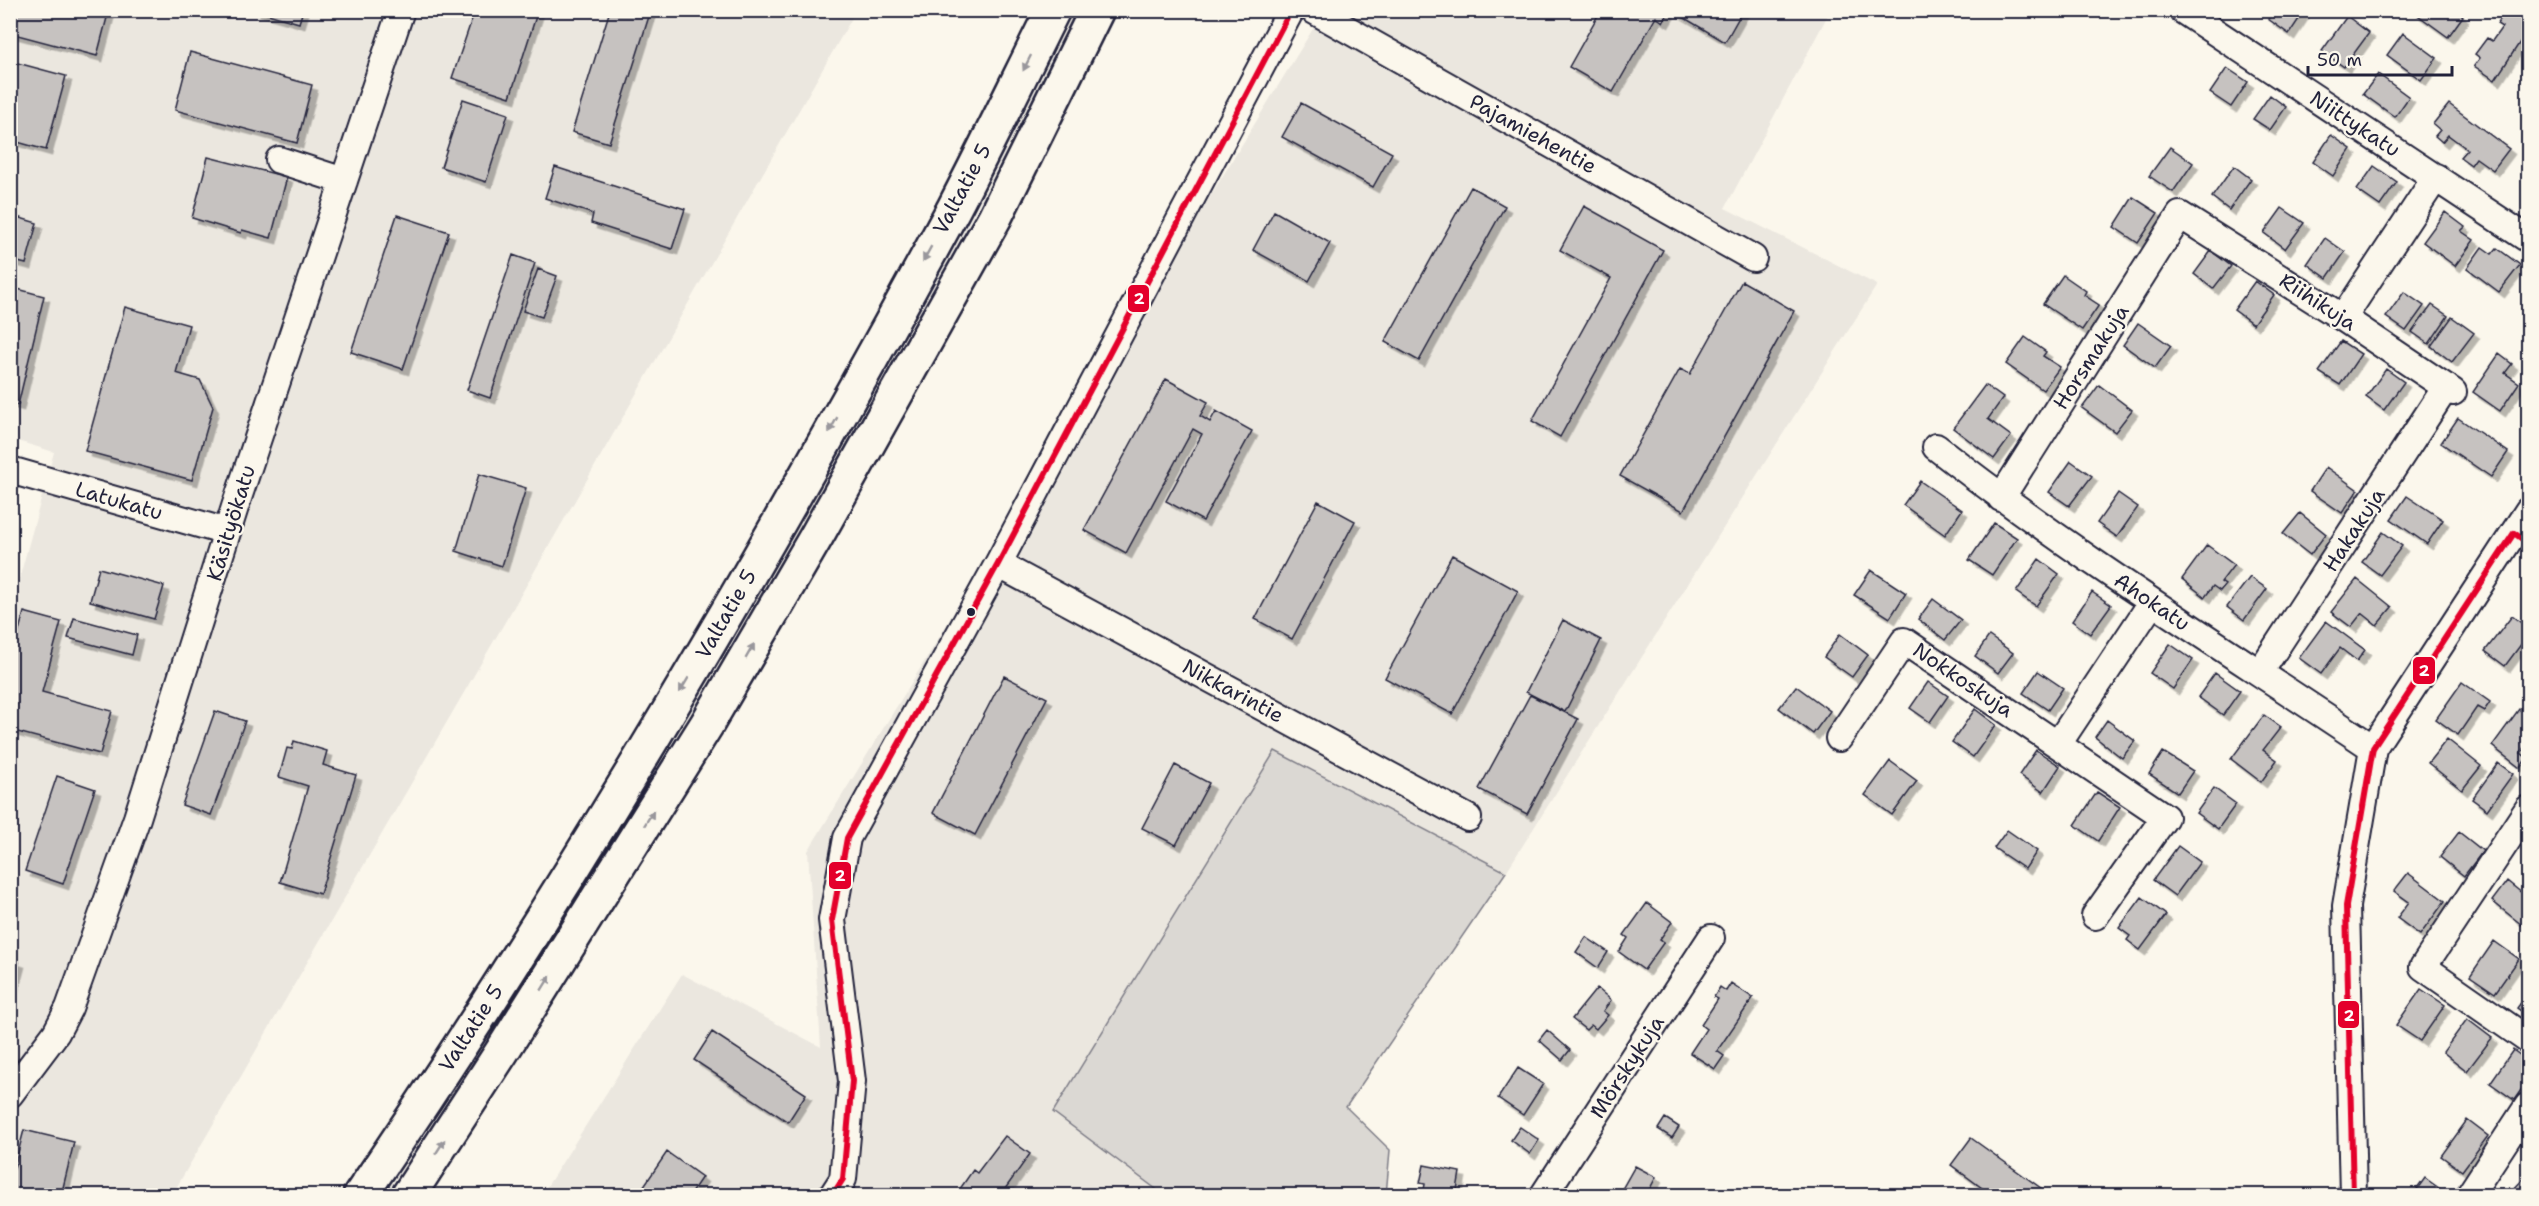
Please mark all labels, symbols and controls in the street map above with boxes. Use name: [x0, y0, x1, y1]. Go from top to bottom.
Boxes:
scale bar: [2308, 39, 2452, 77]
text: 50 m: [2317, 48, 2362, 72]
one-way arrow: [1022, 54, 1032, 71]
street label: Niittykatu: [2305, 84, 2405, 164]
street label: Pajamiehentie: [1464, 88, 1602, 180]
street label: Valtatie 5: [926, 139, 998, 239]
one-way arrow: [923, 246, 933, 263]
street label: Riihikuja: [2274, 267, 2362, 337]
line badge: 2: [1127, 284, 1150, 313]
text: 2: [1133, 288, 1145, 309]
street label: Horsmakuja: [2047, 299, 2135, 415]
one-way arrow: [828, 417, 838, 434]
street label: Käsityökatu: [200, 461, 262, 585]
street label: Latukatu: [72, 475, 166, 527]
street label: Hakakuja: [2316, 483, 2392, 577]
street label: Valtatie 5: [689, 564, 763, 664]
street label: Ahokatu: [2109, 566, 2195, 638]
unlabelled marker: [965, 606, 977, 618]
street label: Nokkoskuja: [1907, 636, 2019, 724]
one-way arrow: [745, 642, 755, 659]
street label: Nikkarintie: [1177, 653, 1289, 729]
line badge: 2: [2412, 656, 2436, 685]
text: 2: [2418, 660, 2430, 681]
one-way arrow: [679, 677, 689, 694]
one-way arrow: [644, 810, 655, 826]
line badge: 2: [828, 861, 852, 890]
text: 2: [834, 865, 846, 886]
one-way arrow: [540, 975, 551, 991]
street label: Valtatie 5: [432, 979, 510, 1077]
line badge: 2: [2337, 1000, 2360, 1029]
text: 2: [2343, 1005, 2355, 1026]
street label: Mörskykuja: [1583, 1010, 1671, 1124]
one-way arrow: [434, 1139, 446, 1155]

